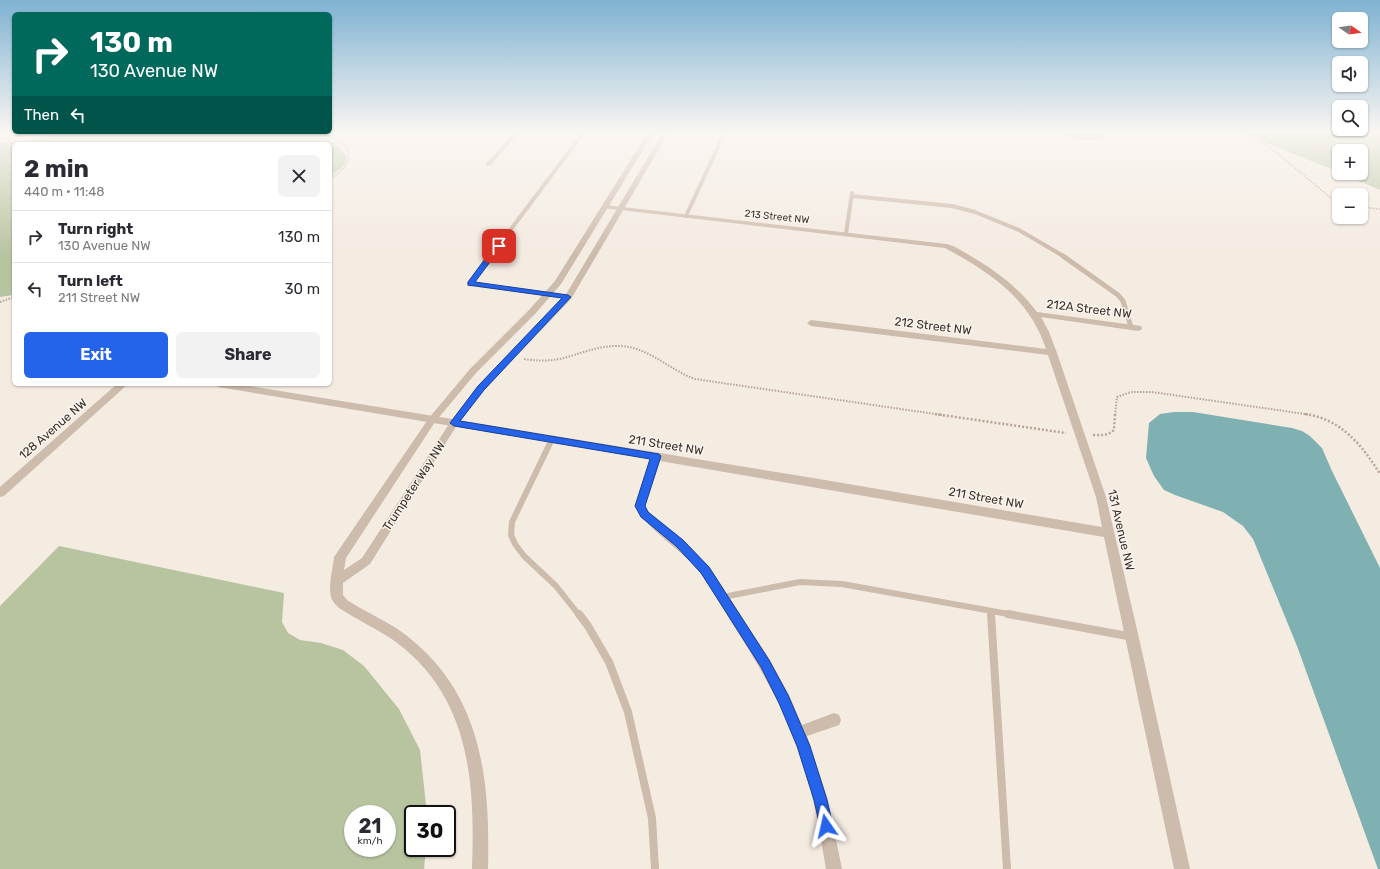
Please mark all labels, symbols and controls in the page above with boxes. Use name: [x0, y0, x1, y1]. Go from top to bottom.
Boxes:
north arrow: [1332, 12, 1368, 48]
map controls: [1332, 12, 1368, 224]
text: 130 m: [90, 26, 173, 59]
icon: right: [24, 28, 76, 80]
button: sound: [1332, 56, 1368, 92]
text: 130 Avenue NW: [90, 60, 218, 82]
button: search: [1332, 100, 1368, 136]
icon: left: [67, 104, 89, 126]
text: Then: [24, 106, 59, 124]
button: +: [1332, 144, 1368, 180]
text: 2 min: [24, 155, 89, 183]
button: close: [278, 155, 320, 197]
text: 440 m · 11:48: [24, 184, 105, 199]
button: −: [1332, 188, 1368, 224]
street label: 213 Street NW: [744, 208, 810, 226]
text: Turn right: [58, 220, 133, 238]
icon: right: [24, 226, 46, 248]
text: 130 m: [278, 228, 320, 246]
pin: [482, 229, 516, 263]
icon: arrive: [488, 235, 510, 257]
text: 130 Avenue NW: [58, 238, 151, 253]
text: Turn left: [58, 272, 123, 290]
icon: left: [24, 278, 46, 300]
text: 30 m: [284, 280, 320, 298]
text: 211 Street NW: [58, 290, 140, 305]
street label: 212A Street NW: [1046, 297, 1133, 321]
street label: 212 Street NW: [894, 314, 973, 338]
button: Exit: [24, 332, 168, 378]
button: Share: [176, 332, 320, 378]
street label: 128 Avenue NW: [16, 395, 90, 462]
street label: 211 Street NW: [627, 432, 705, 458]
street label: Trumpeter Way NW: [380, 438, 448, 533]
street label: 211 Street NW: [947, 485, 1025, 512]
street label: 131 Avenue NW: [1105, 488, 1137, 572]
speed limit sign: 30: [404, 805, 456, 857]
position arrow: [805, 805, 847, 847]
text: 21: [359, 814, 381, 838]
text: km/h: [358, 835, 382, 847]

